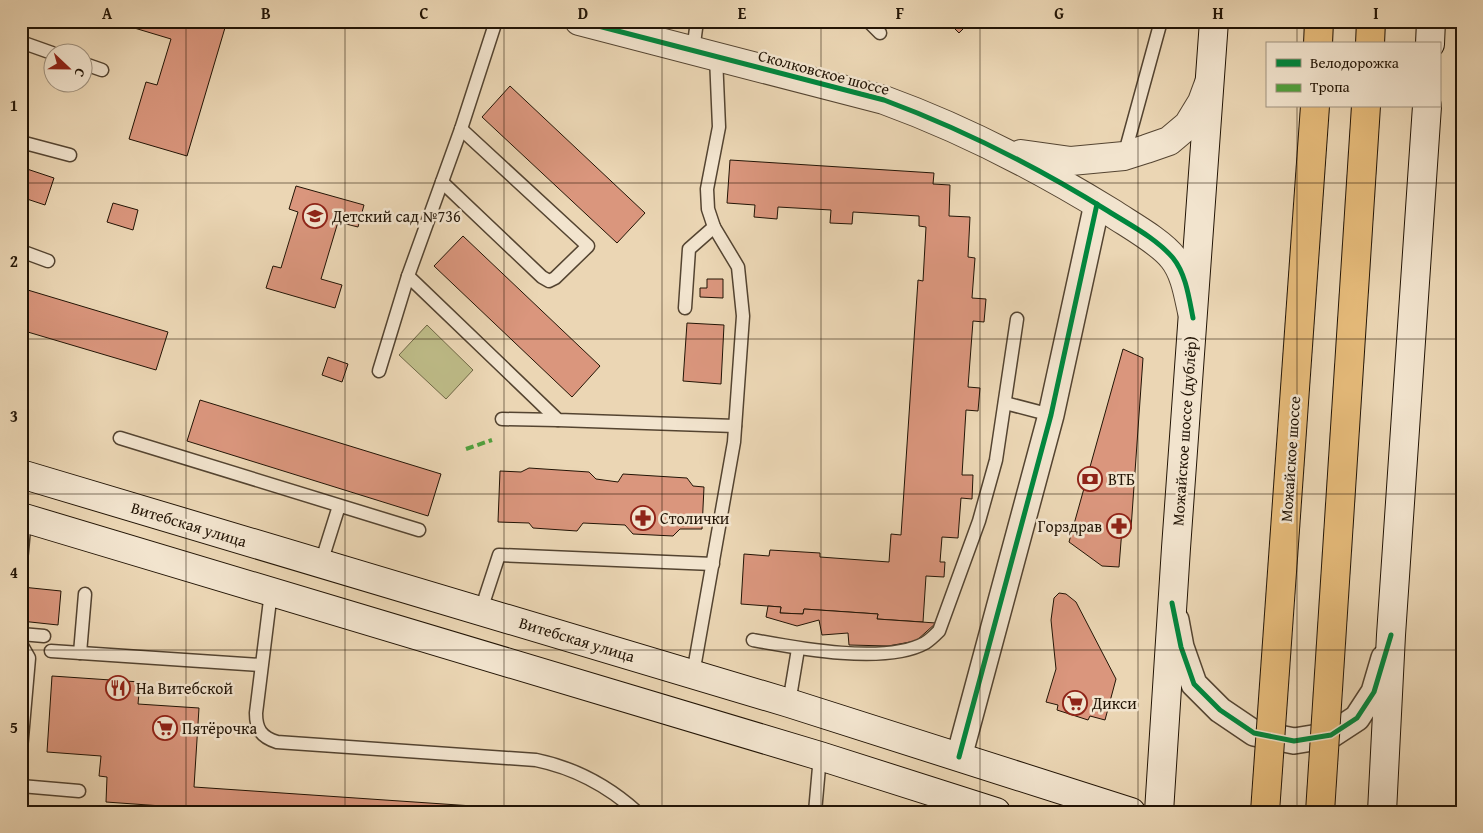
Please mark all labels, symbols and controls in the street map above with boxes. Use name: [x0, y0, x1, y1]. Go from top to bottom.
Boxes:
text: A: [102, 1, 113, 25]
text: B: [261, 1, 271, 25]
text: C: [419, 1, 429, 25]
text: D: [578, 1, 588, 25]
text: E: [738, 1, 747, 25]
text: F: [896, 1, 904, 25]
text: G: [1054, 1, 1064, 25]
text: H: [1212, 1, 1224, 25]
text: I: [1373, 1, 1379, 25]
north arrow: [42, 42, 92, 92]
legend: [1266, 42, 1440, 108]
street label: Сколковское шоссе: [756, 43, 892, 101]
text: Велодорожка: [1310, 52, 1400, 73]
text: С: [69, 65, 91, 80]
text: Тропа: [1310, 76, 1351, 97]
text: 1: [10, 93, 18, 117]
school or university icon: Детский сад №736: [302, 203, 328, 229]
place label: Детский сад №736: [331, 204, 461, 228]
text: 2: [10, 249, 18, 273]
street label: Можайское шоссе (дублёр): [1165, 335, 1203, 527]
street label: Можайское шоссе: [1274, 395, 1306, 523]
text: 3: [10, 404, 18, 428]
bank icon: ВТБ: [1077, 466, 1103, 492]
place label: ВТБ: [1108, 467, 1135, 491]
street label: Витебская улица: [128, 495, 250, 553]
pharmacy icon: Столички: [630, 505, 656, 531]
place label: Столички: [660, 506, 730, 530]
pharmacy icon: Горздрав: [1106, 513, 1132, 539]
place label: Горздрав: [1038, 514, 1102, 538]
text: 4: [10, 560, 18, 584]
street label: Витебская улица: [516, 610, 638, 668]
restaurant icon: На Витебской: [105, 675, 131, 701]
place label: На Витебской: [136, 676, 233, 700]
supermarket icon: Дикси: [1062, 690, 1088, 716]
place label: Дикси: [1091, 691, 1137, 715]
text: 5: [10, 715, 18, 739]
supermarket icon: Пятёрочка: [152, 715, 178, 741]
place label: Пятёрочка: [182, 716, 257, 740]

